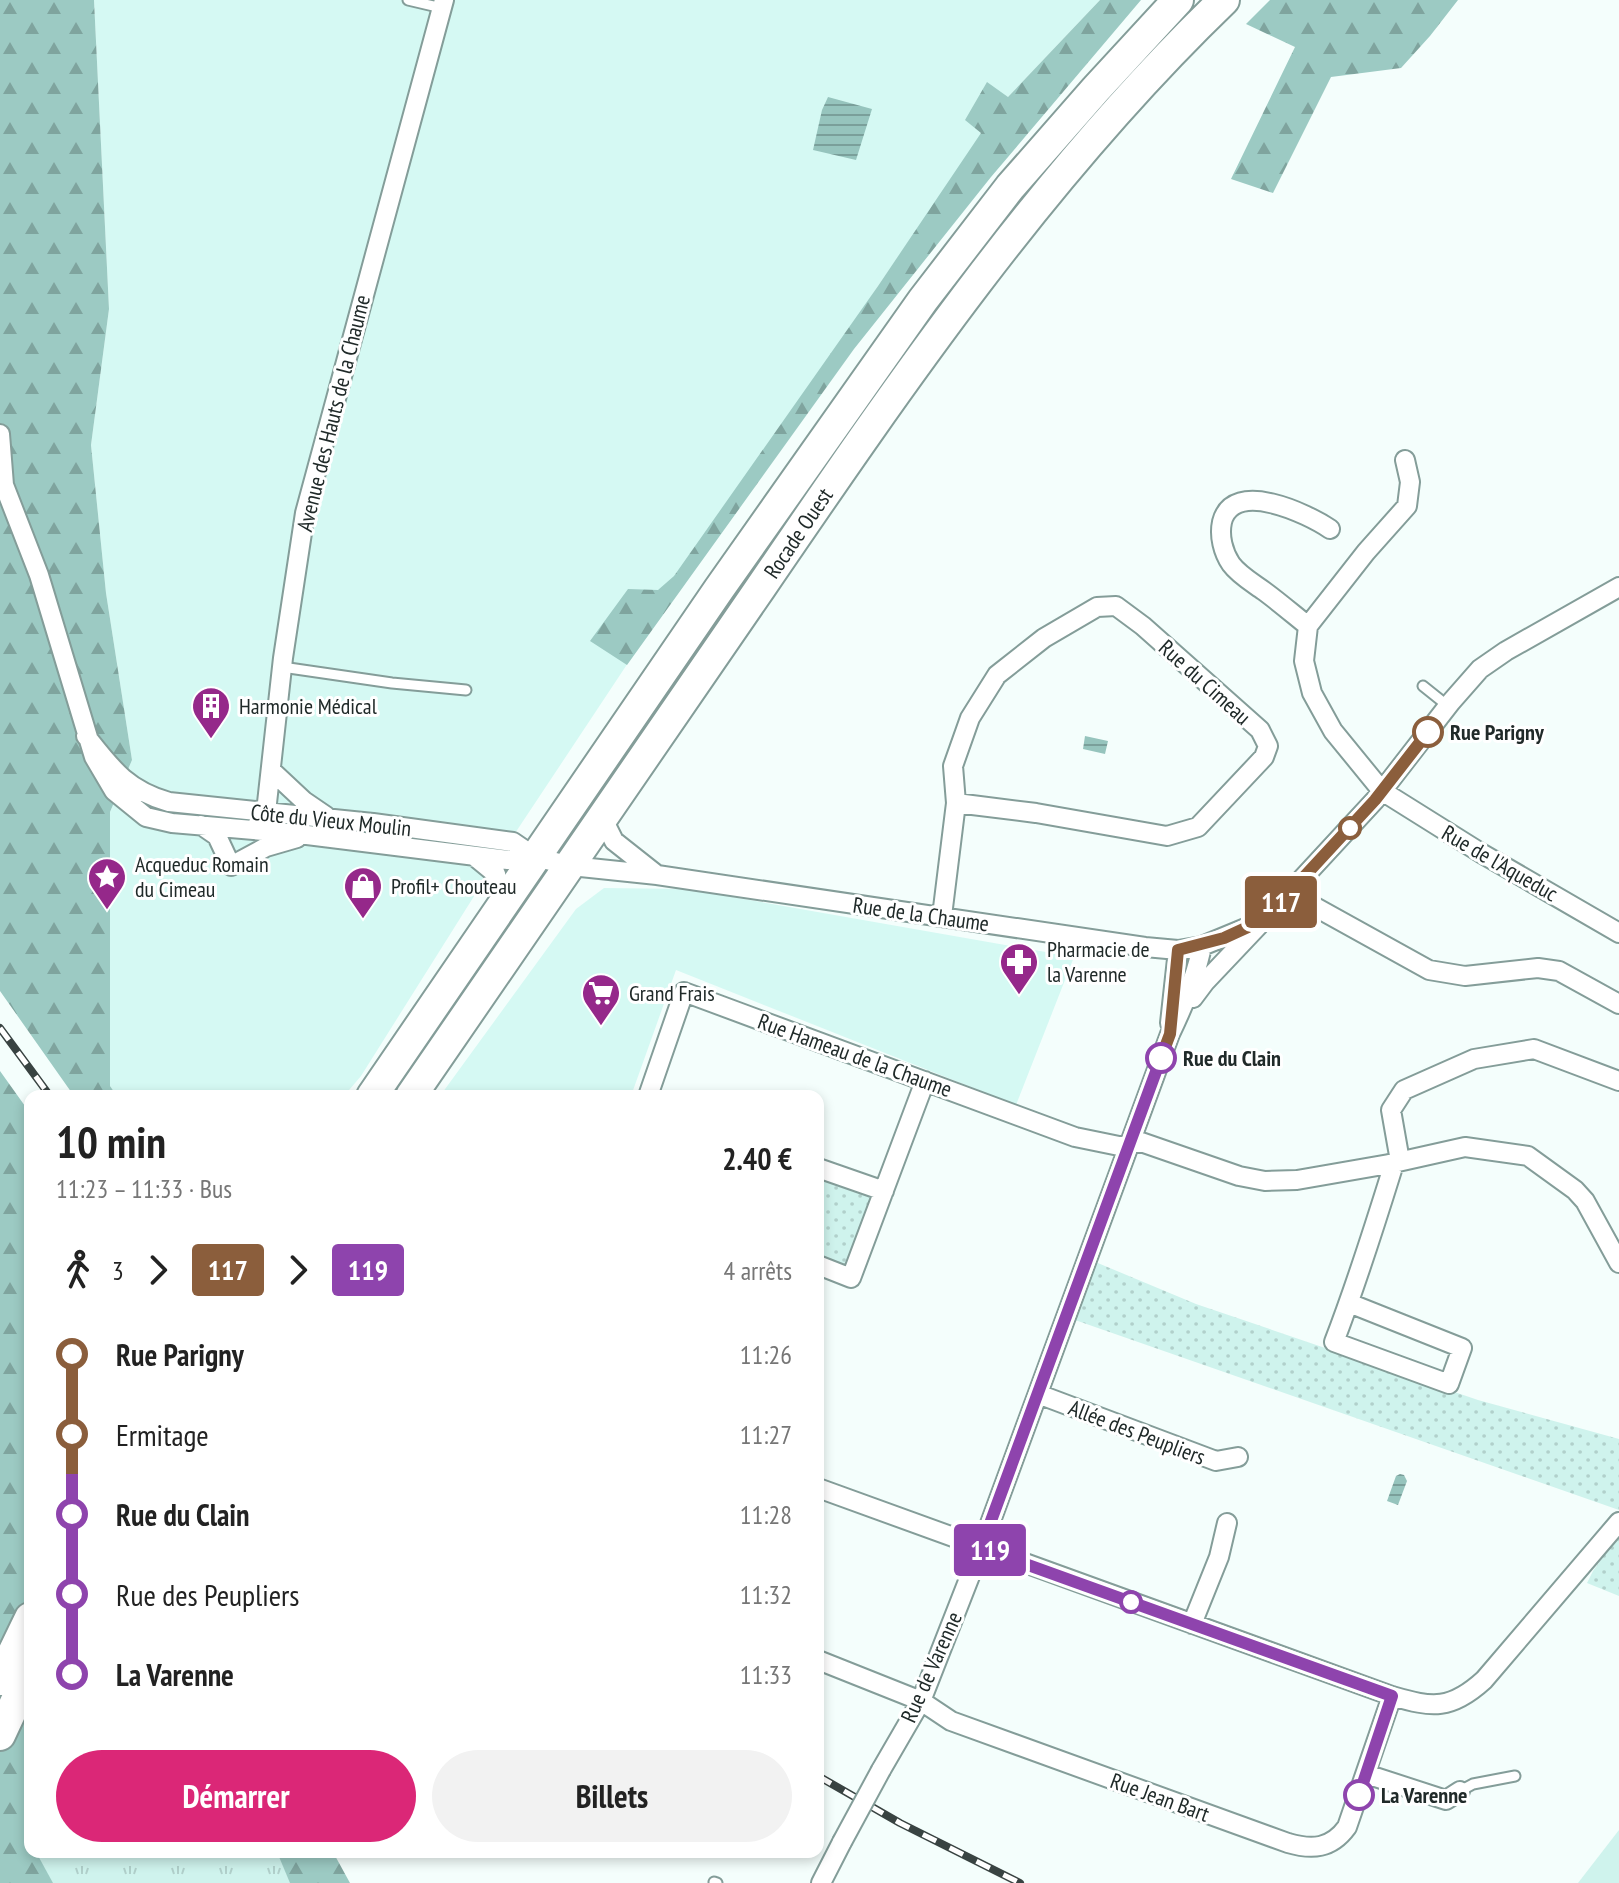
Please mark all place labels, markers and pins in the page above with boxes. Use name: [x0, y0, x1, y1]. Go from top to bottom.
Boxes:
building icon: Harmonie Médical: [190, 685, 232, 740]
place label: Harmonie Médical: [239, 692, 378, 720]
marker: Rue Parigny: [1413, 717, 1443, 747]
place label: Rue Parigny: [1450, 718, 1545, 746]
unlabelled marker: [1339, 817, 1361, 839]
place label: Acqueduc Romain du Cimeau: [135, 850, 269, 903]
place icon: Acqueduc Romain du Cimeau: [86, 856, 128, 911]
shop icon: Profil+ Chouteau: [342, 865, 384, 920]
place label: Profil+ Chouteau: [391, 872, 517, 900]
place label: Pharmacie de la Varenne: [1047, 935, 1150, 988]
pharmacy icon: Pharmacie de la Varenne: [998, 941, 1040, 996]
supermarket icon: Grand Frais: [580, 972, 622, 1027]
place label: Grand Frais: [629, 979, 715, 1007]
marker: Rue du Clain: [1146, 1043, 1176, 1073]
place label: Rue du Clain: [1183, 1044, 1281, 1072]
unlabelled marker: [1120, 1591, 1142, 1613]
marker: La Varenne: [1344, 1780, 1374, 1810]
place label: La Varenne: [1381, 1781, 1468, 1809]

